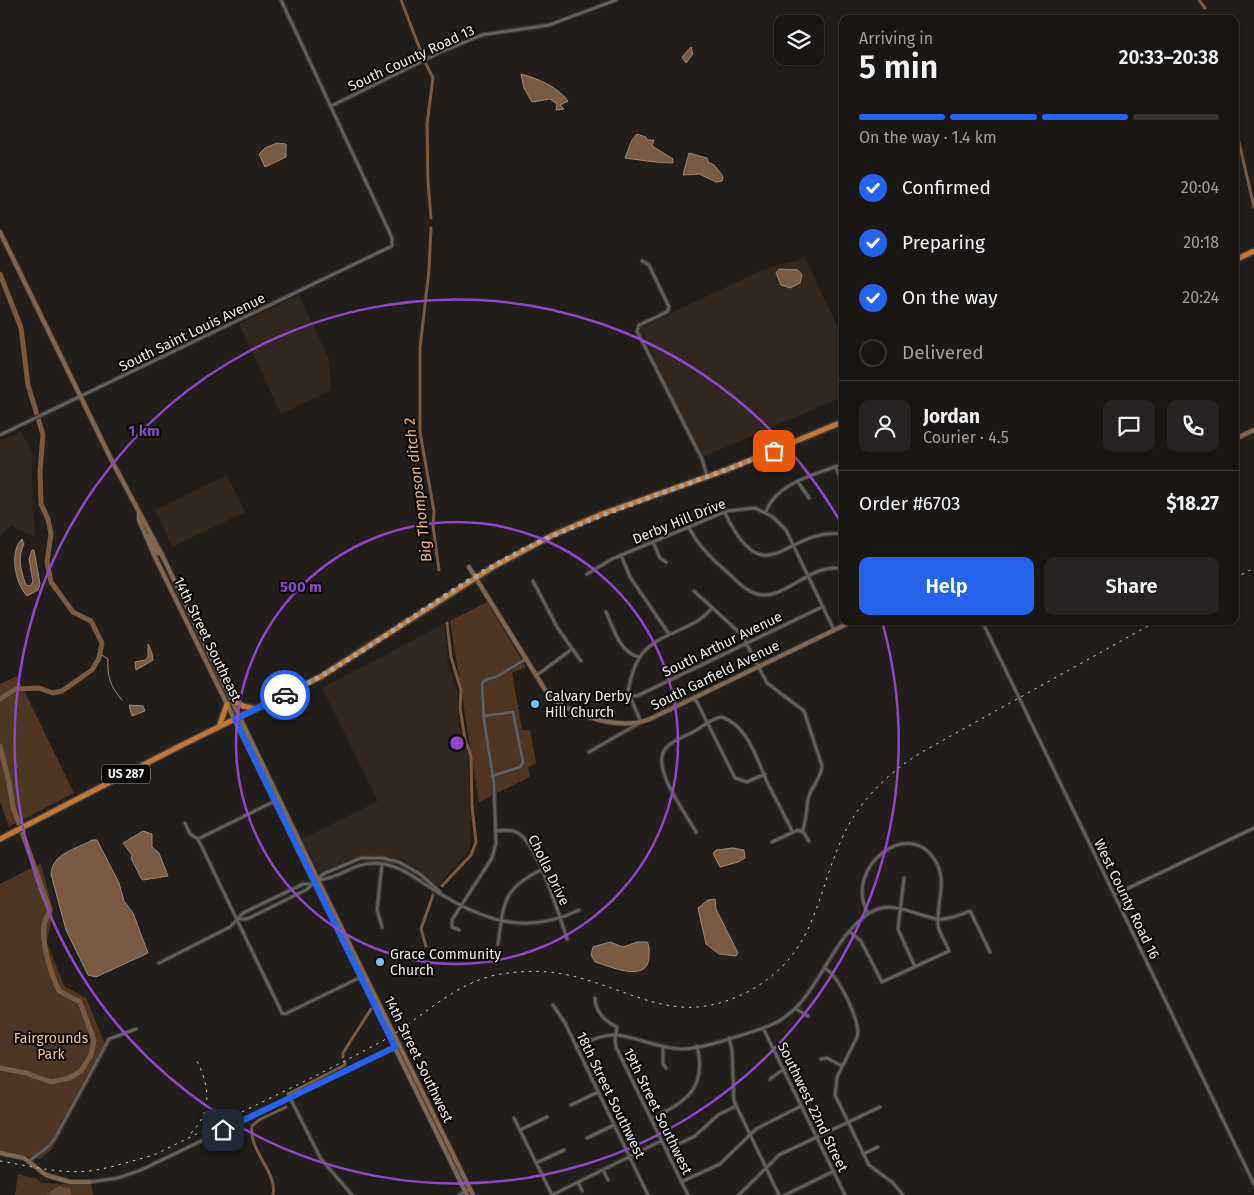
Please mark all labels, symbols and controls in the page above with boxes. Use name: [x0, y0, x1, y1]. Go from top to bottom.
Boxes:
map controls: [774, 15, 824, 65]
button: layers: [774, 15, 824, 65]
street label: South County Road 13: [345, 22, 477, 95]
text: Arriving in: [859, 29, 933, 48]
text: 20:33–20:38: [1119, 46, 1219, 69]
text: 5 min: [859, 48, 938, 86]
text: On the way · 1.4 km: [859, 128, 997, 147]
icon: check: [859, 174, 887, 202]
text: Confirmed: [902, 176, 991, 199]
text: 20:04: [1181, 178, 1219, 197]
icon: check: [859, 229, 887, 257]
text: Preparing: [902, 231, 985, 254]
text: 20:18: [1183, 233, 1219, 252]
icon: check: [859, 284, 887, 312]
text: On the way: [902, 286, 998, 309]
text: 20:24: [1182, 288, 1219, 307]
street label: South Saint Louis Avenue: [116, 290, 268, 375]
text: Delivered: [902, 341, 984, 364]
button: person: [859, 400, 911, 452]
button: chat: [1103, 400, 1155, 452]
button: phone: [1167, 400, 1219, 452]
text: Jordan: [923, 405, 980, 428]
water label: Big Thompson ditch 2: [400, 417, 436, 563]
text: 1 km: [128, 422, 160, 440]
text: Courier · 4.5: [923, 428, 1009, 447]
pin: [753, 430, 795, 472]
icon: bag: [760, 437, 788, 465]
text: Order #6703: [859, 492, 961, 515]
text: $18.27: [1166, 492, 1219, 515]
street label: Derby Hill Drive: [630, 495, 728, 548]
button: Help: [859, 557, 1034, 615]
button: Share: [1044, 557, 1219, 615]
street label: 14th Street Southeast: [170, 574, 245, 705]
text: 500 m: [280, 578, 322, 596]
street label: South Arthur Avenue: [659, 608, 785, 681]
street label: South Garfield Avenue: [648, 637, 782, 714]
courier: [260, 670, 310, 720]
icon: car: [271, 681, 299, 709]
place label: Calvary Derby Hill Church: [545, 688, 632, 721]
marker: Calvary Derby Hill Church: [529, 698, 541, 710]
centre of rings: [448, 734, 466, 752]
road number: US 287: [102, 764, 150, 784]
street label: Cholla Drive: [524, 832, 573, 908]
street label: West County Road 16: [1090, 836, 1163, 962]
place label: Grace Community Church: [390, 946, 501, 979]
marker: Grace Community Church: [374, 956, 386, 968]
street label: 14th Street Southwest: [381, 993, 457, 1126]
street label: 18th Street Southwest: [572, 1029, 649, 1162]
park label: Fairgrounds Park: [14, 1030, 89, 1063]
street label: Southwest 22nd Street: [774, 1040, 852, 1176]
street label: 19th Street Southwest: [620, 1045, 696, 1178]
pin: [202, 1109, 244, 1151]
icon: home: [209, 1116, 237, 1144]

